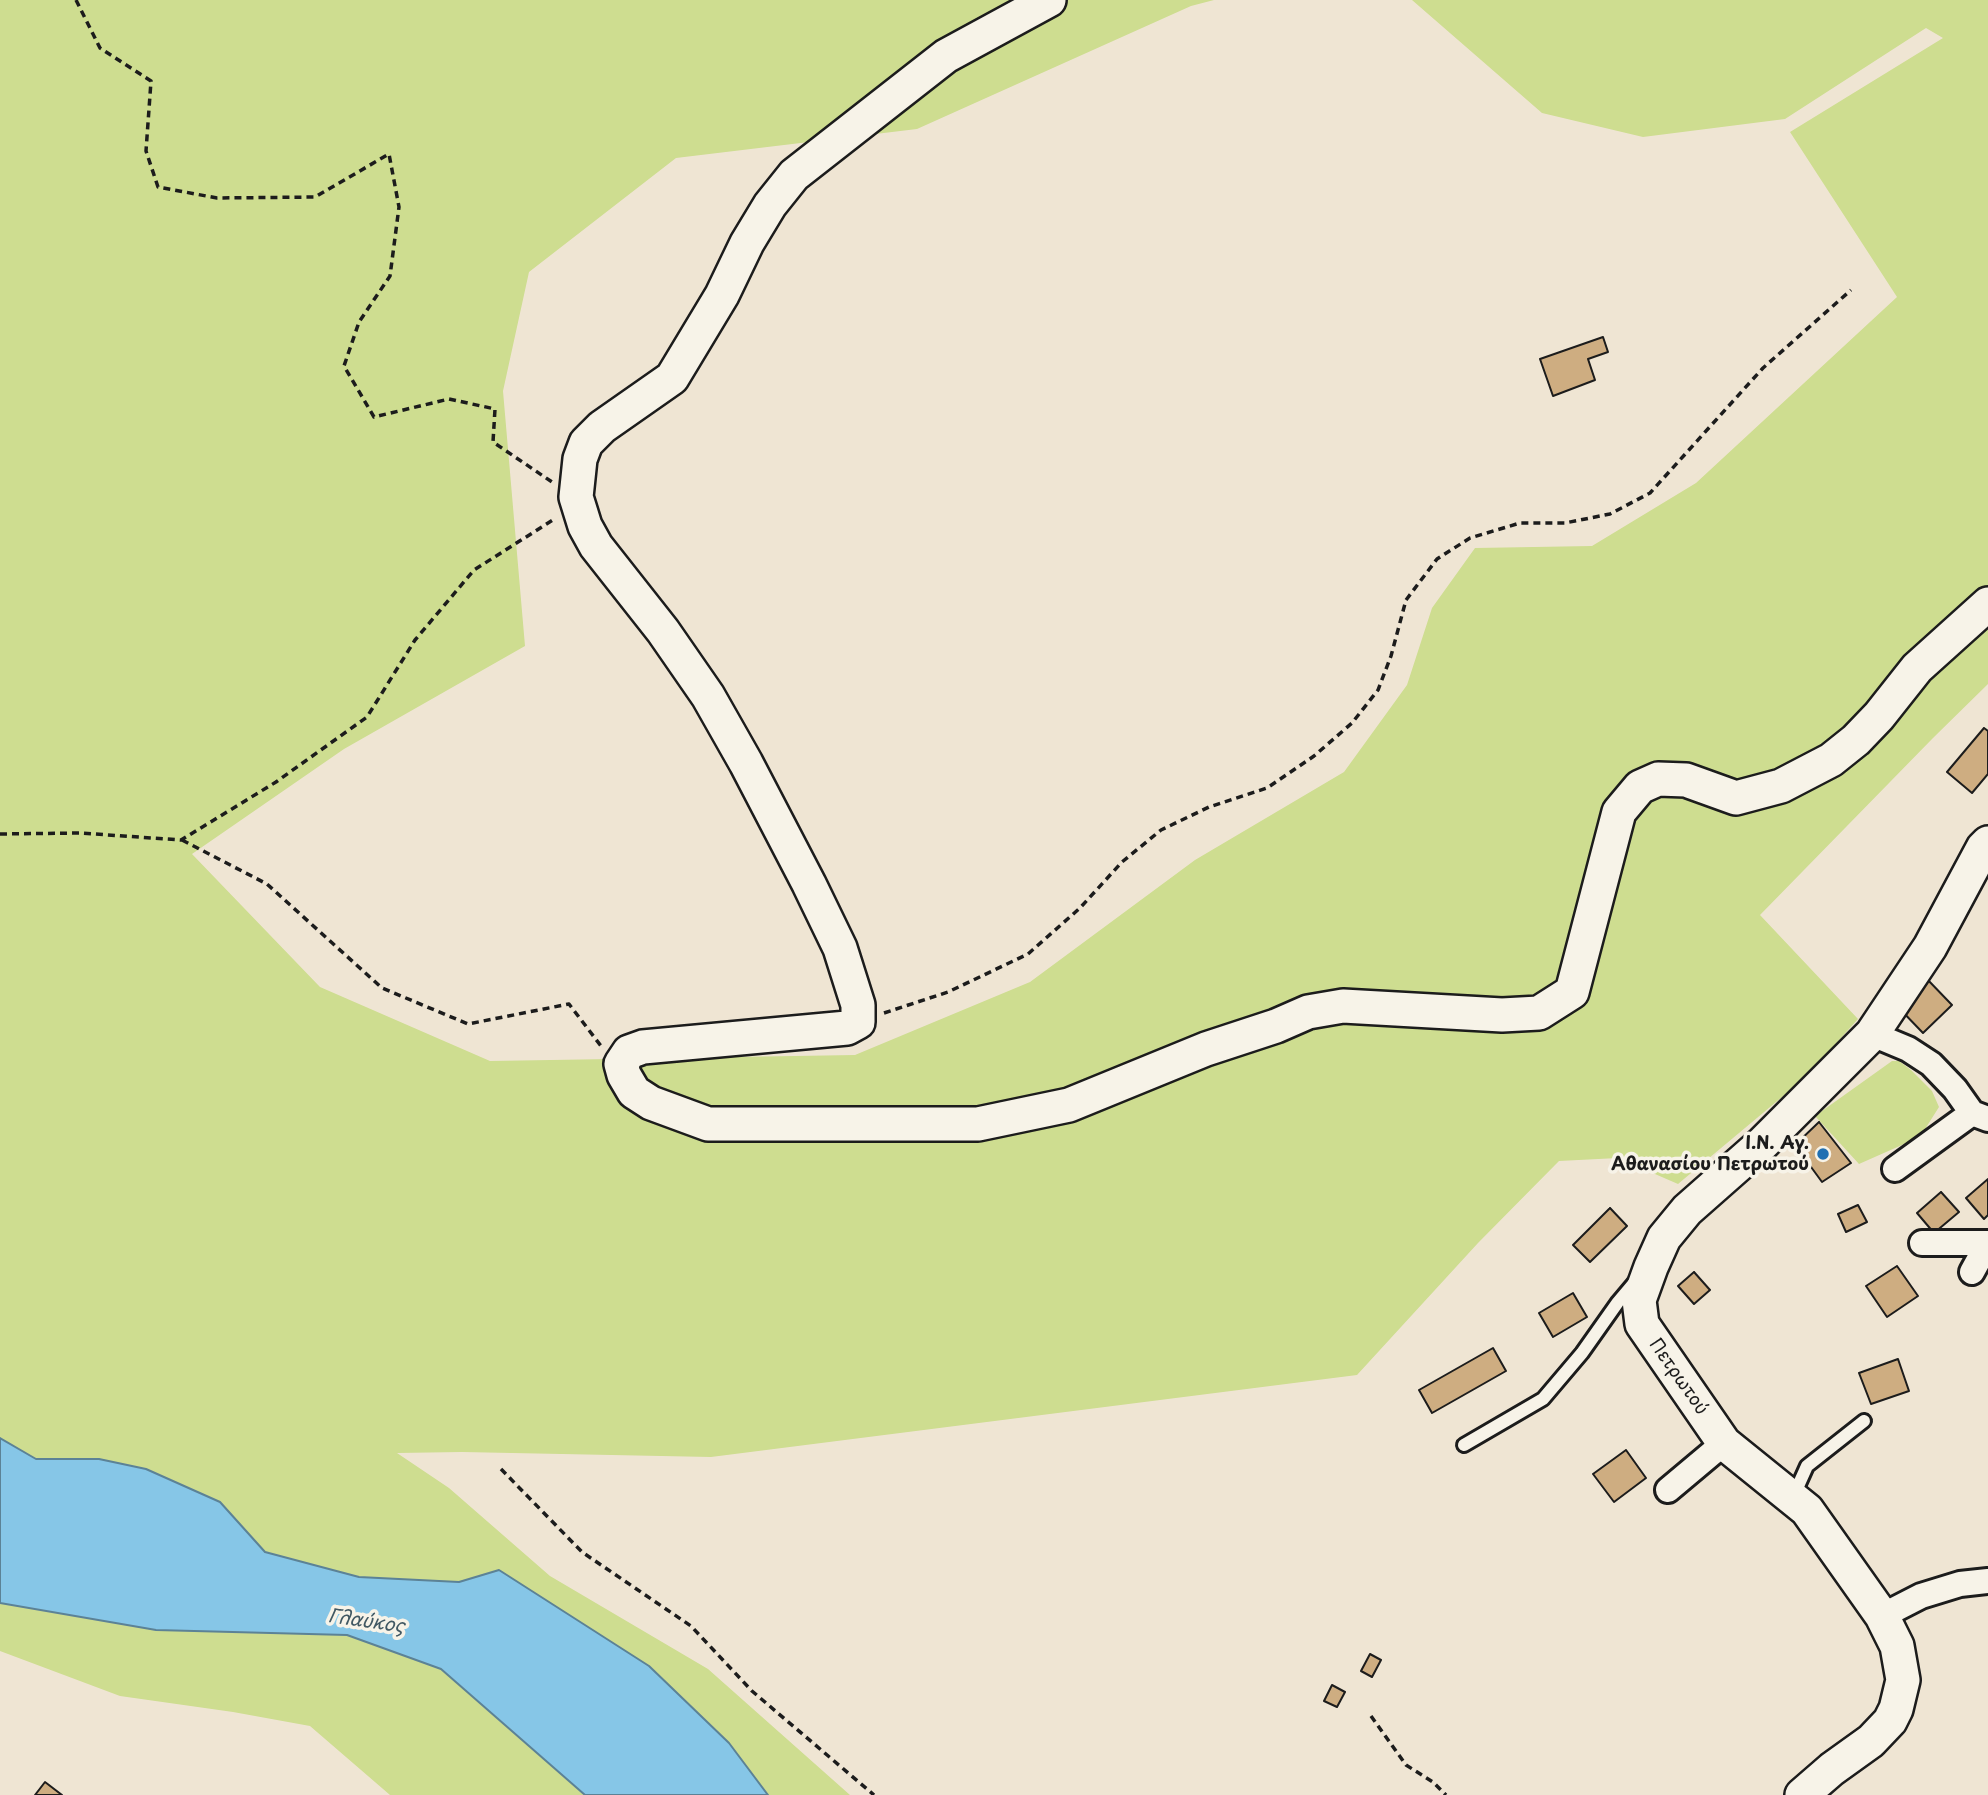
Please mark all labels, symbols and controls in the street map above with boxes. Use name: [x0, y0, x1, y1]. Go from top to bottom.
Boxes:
place label: Ι.Ν. Αγ. Αθανασίου Πετρωτού: [1611, 1133, 1809, 1176]
marker: Ι.Ν. Αγ. Αθανασίου Πετρωτού: [1815, 1146, 1831, 1162]
street label: Πετρωτού: [1644, 1335, 1712, 1419]
water label: Γλαύκος: [326, 1605, 406, 1639]

